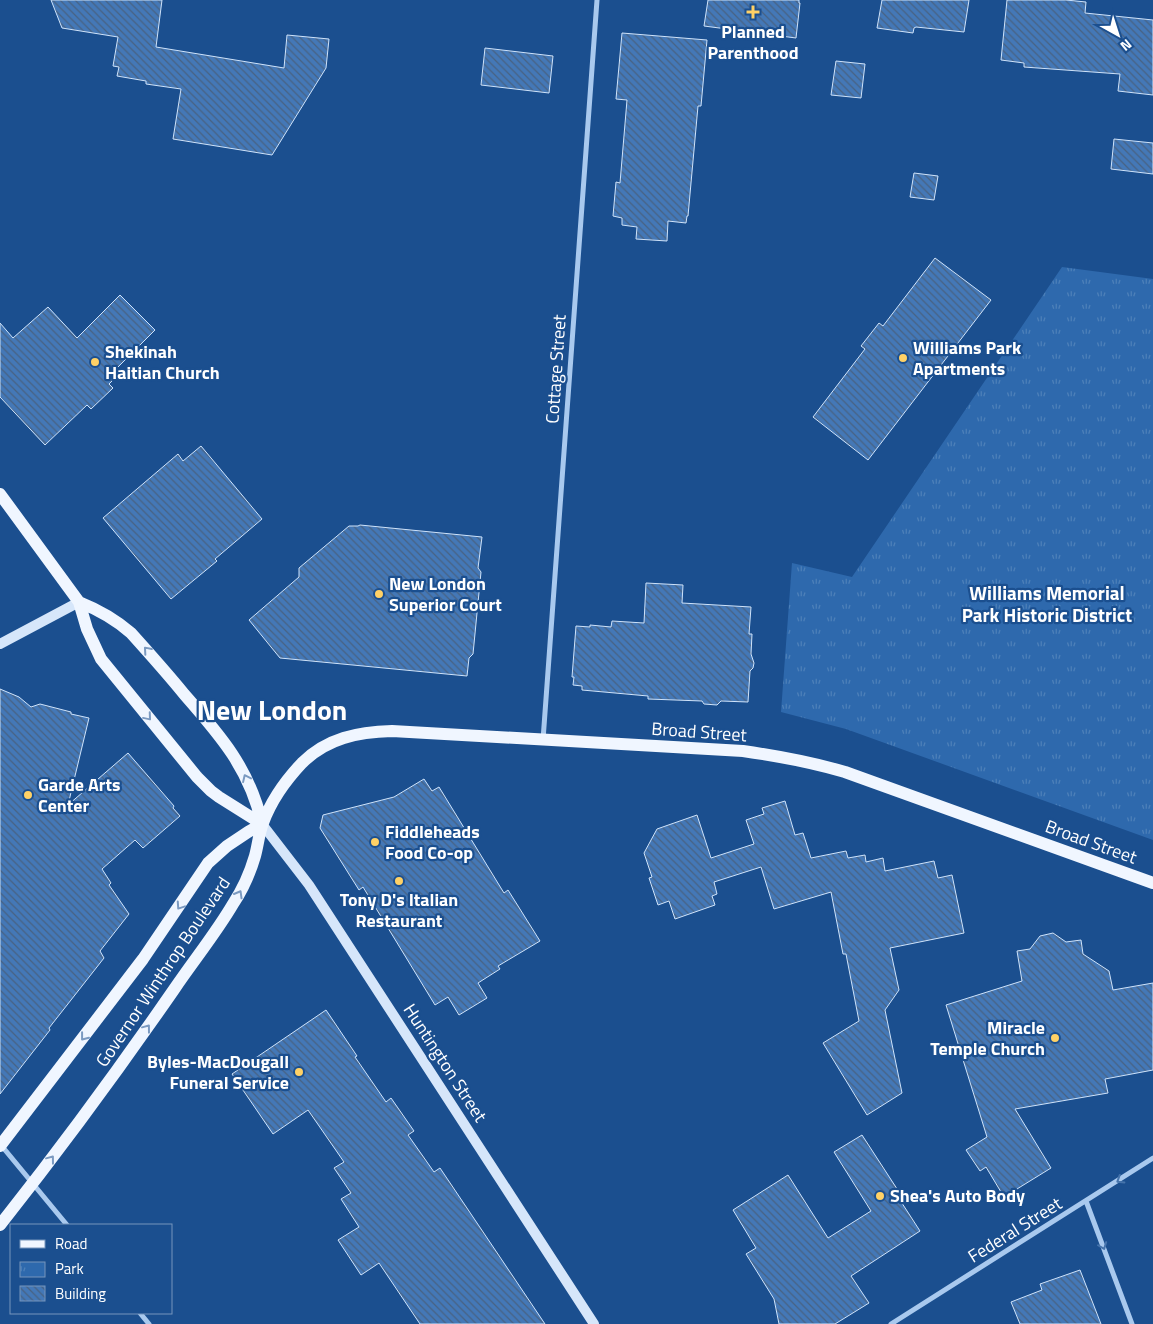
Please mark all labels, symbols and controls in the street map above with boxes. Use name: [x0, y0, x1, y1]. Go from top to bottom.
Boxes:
marker: Planned Parenthood: [746, 5, 760, 19]
north arrow: [1093, 10, 1143, 60]
place label: Planned Parenthood: [707, 18, 799, 66]
text: N: [1116, 34, 1137, 57]
street label: Cottage Street: [538, 313, 573, 424]
place label: Williams Park Apartments: [913, 334, 1022, 382]
place label: Shekinah Haitian Church: [105, 338, 220, 386]
marker: Williams Park Apartments: [897, 352, 909, 364]
marker: Shekinah Haitian Church: [89, 356, 101, 368]
place label: New London Superior Court: [389, 570, 502, 618]
district label: Williams Memorial Park Historic District: [962, 578, 1132, 629]
marker: New London Superior Court: [373, 588, 385, 600]
one-way arrow: [143, 647, 152, 656]
district label: New London: [197, 688, 347, 731]
one-way arrow: [142, 712, 151, 721]
street label: Broad Street: [650, 715, 748, 748]
place label: Garde Arts Center: [38, 771, 121, 819]
one-way arrow: [242, 774, 253, 783]
marker: Garde Arts Center: [22, 789, 34, 801]
street label: Broad Street: [1042, 813, 1141, 871]
place label: Fiddleheads Food Co-op: [385, 818, 480, 866]
marker: Fiddleheads Food Co-op: [369, 836, 381, 848]
street label: Governor Winthrop Boulevard: [89, 871, 237, 1072]
marker: Tony D's Italian Restaurant: [393, 875, 405, 887]
place label: Tony D's Italian Restaurant: [340, 886, 458, 934]
one-way arrow: [233, 890, 243, 899]
one-way arrow: [177, 900, 186, 910]
street label: Huntington Street: [397, 998, 494, 1128]
place label: Miracle Temple Church: [930, 1014, 1045, 1062]
one-way arrow: [142, 1025, 150, 1034]
one-way arrow: [81, 1031, 90, 1041]
marker: Miracle Temple Church: [1049, 1032, 1061, 1044]
place label: Byles-MacDougall Funeral Service: [147, 1048, 289, 1096]
marker: Byles-MacDougall Funeral Service: [293, 1066, 305, 1078]
one-way arrow: [45, 1155, 54, 1165]
one-way arrow: [1116, 1173, 1125, 1183]
place label: Shea's Auto Body: [890, 1182, 1025, 1209]
marker: Shea's Auto Body: [874, 1190, 886, 1202]
street label: Federal Street: [962, 1190, 1068, 1269]
legend: [10, 1224, 172, 1314]
text: Road: [55, 1232, 87, 1255]
one-way arrow: [1097, 1242, 1107, 1250]
text: Park: [55, 1257, 84, 1280]
text: Building: [55, 1282, 106, 1305]

